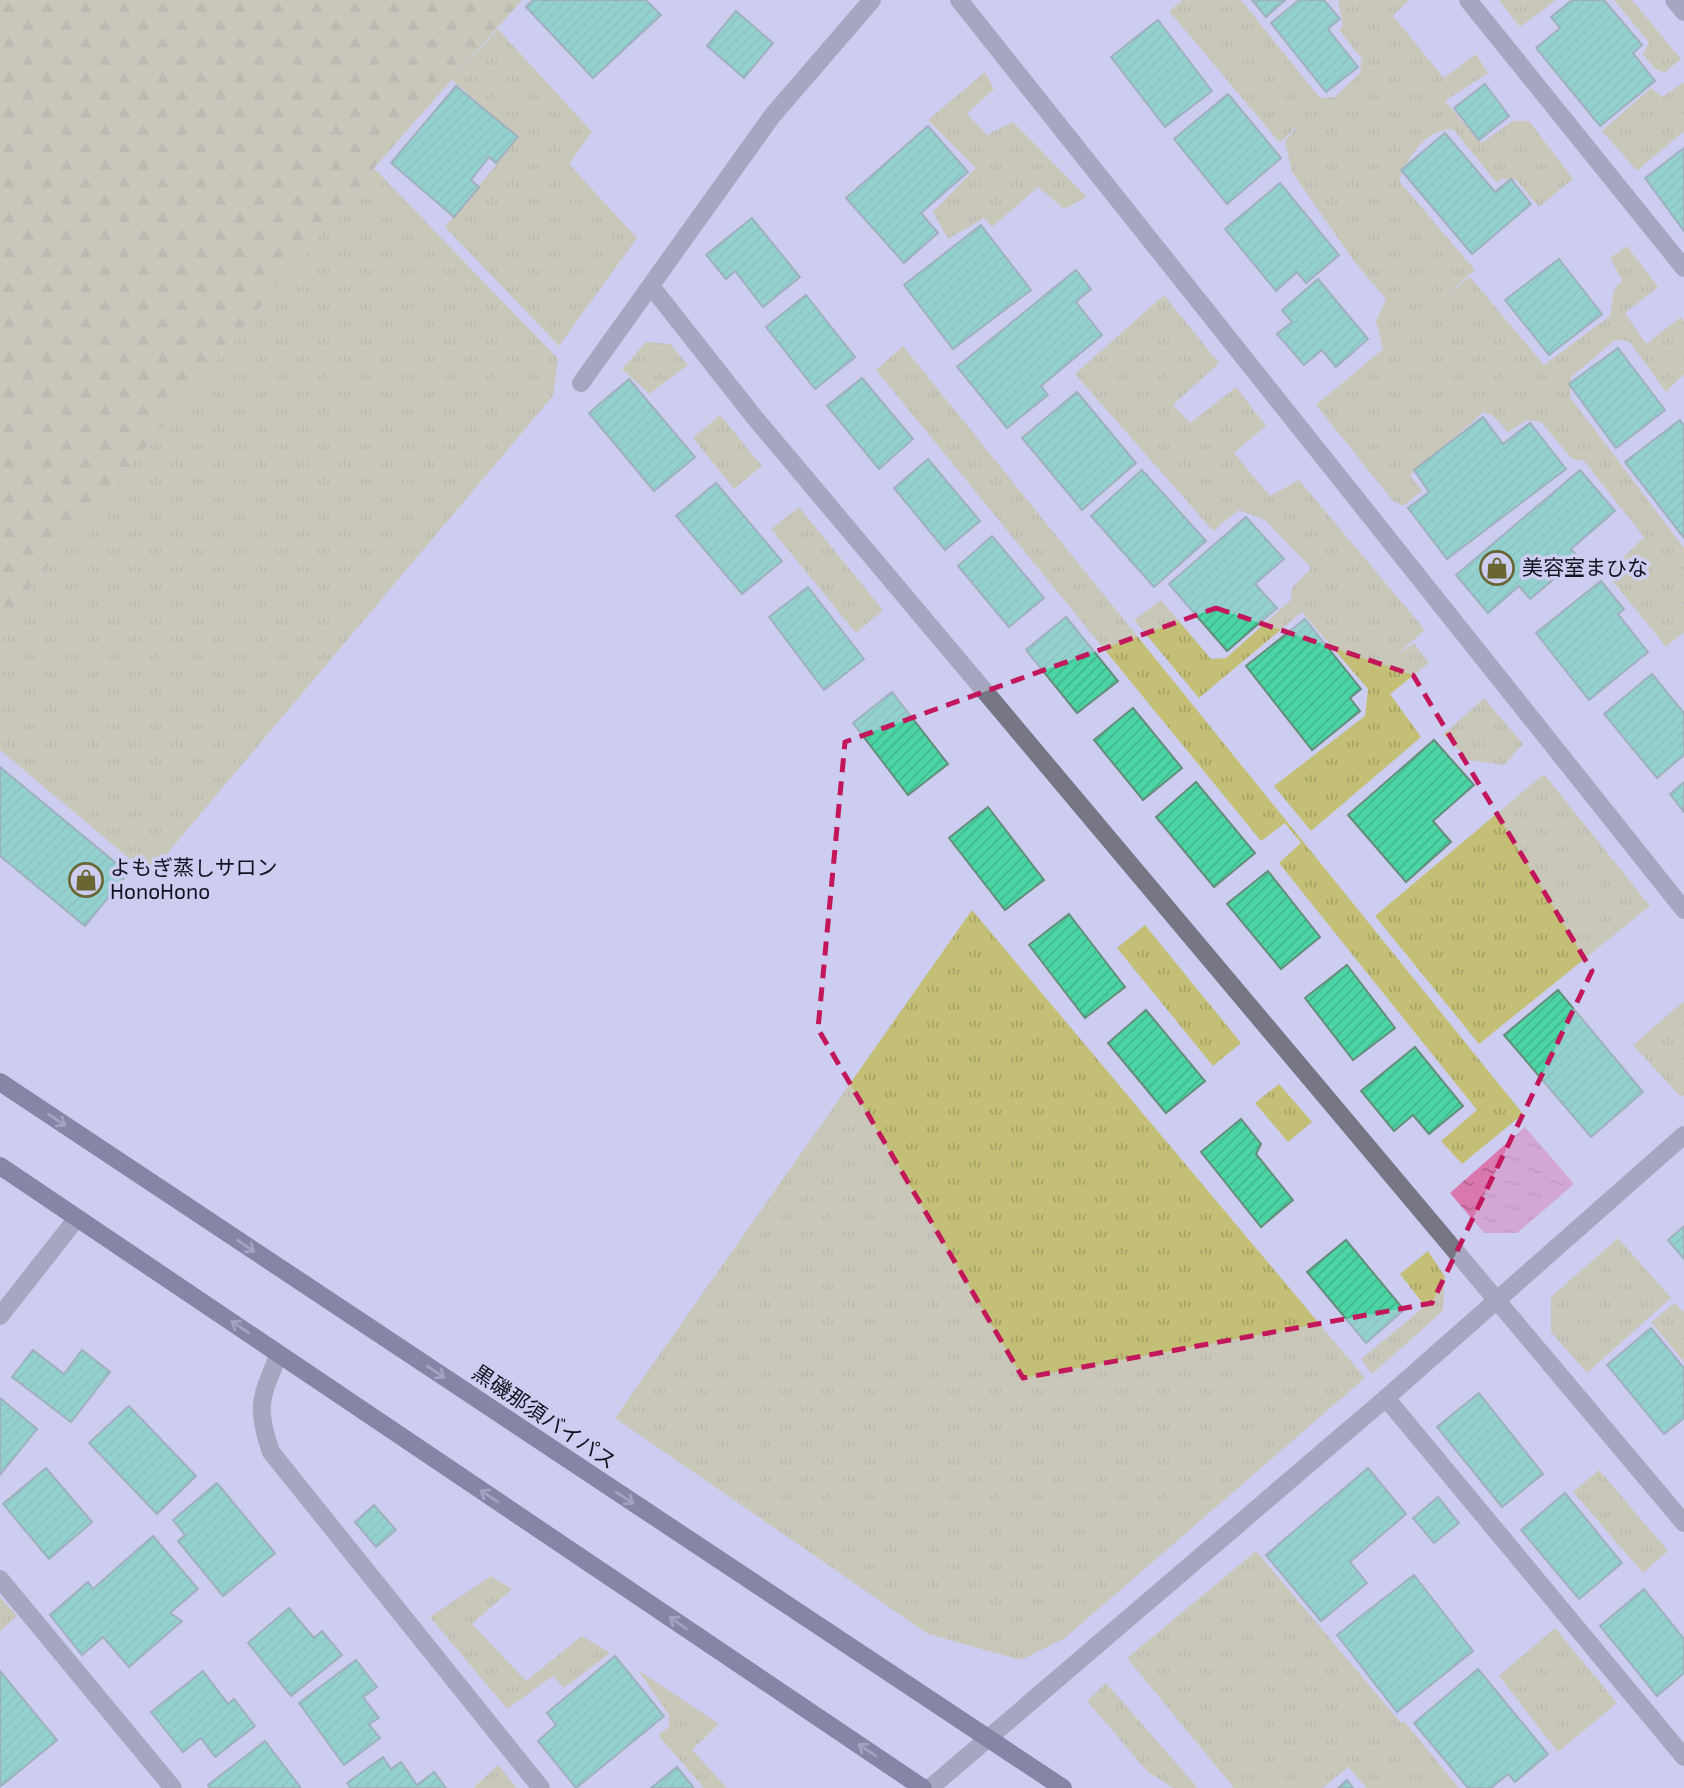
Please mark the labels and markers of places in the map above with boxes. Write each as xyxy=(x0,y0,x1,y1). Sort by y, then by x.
shop icon: 美容室まひな xyxy=(1478,549,1516,587)
place label: 美容室まひな xyxy=(1522,554,1648,579)
place label: よもぎ蒸しサロン HonoHono xyxy=(110,854,278,903)
shop icon: よもぎ蒸しサロン HonoHono xyxy=(67,861,105,899)

